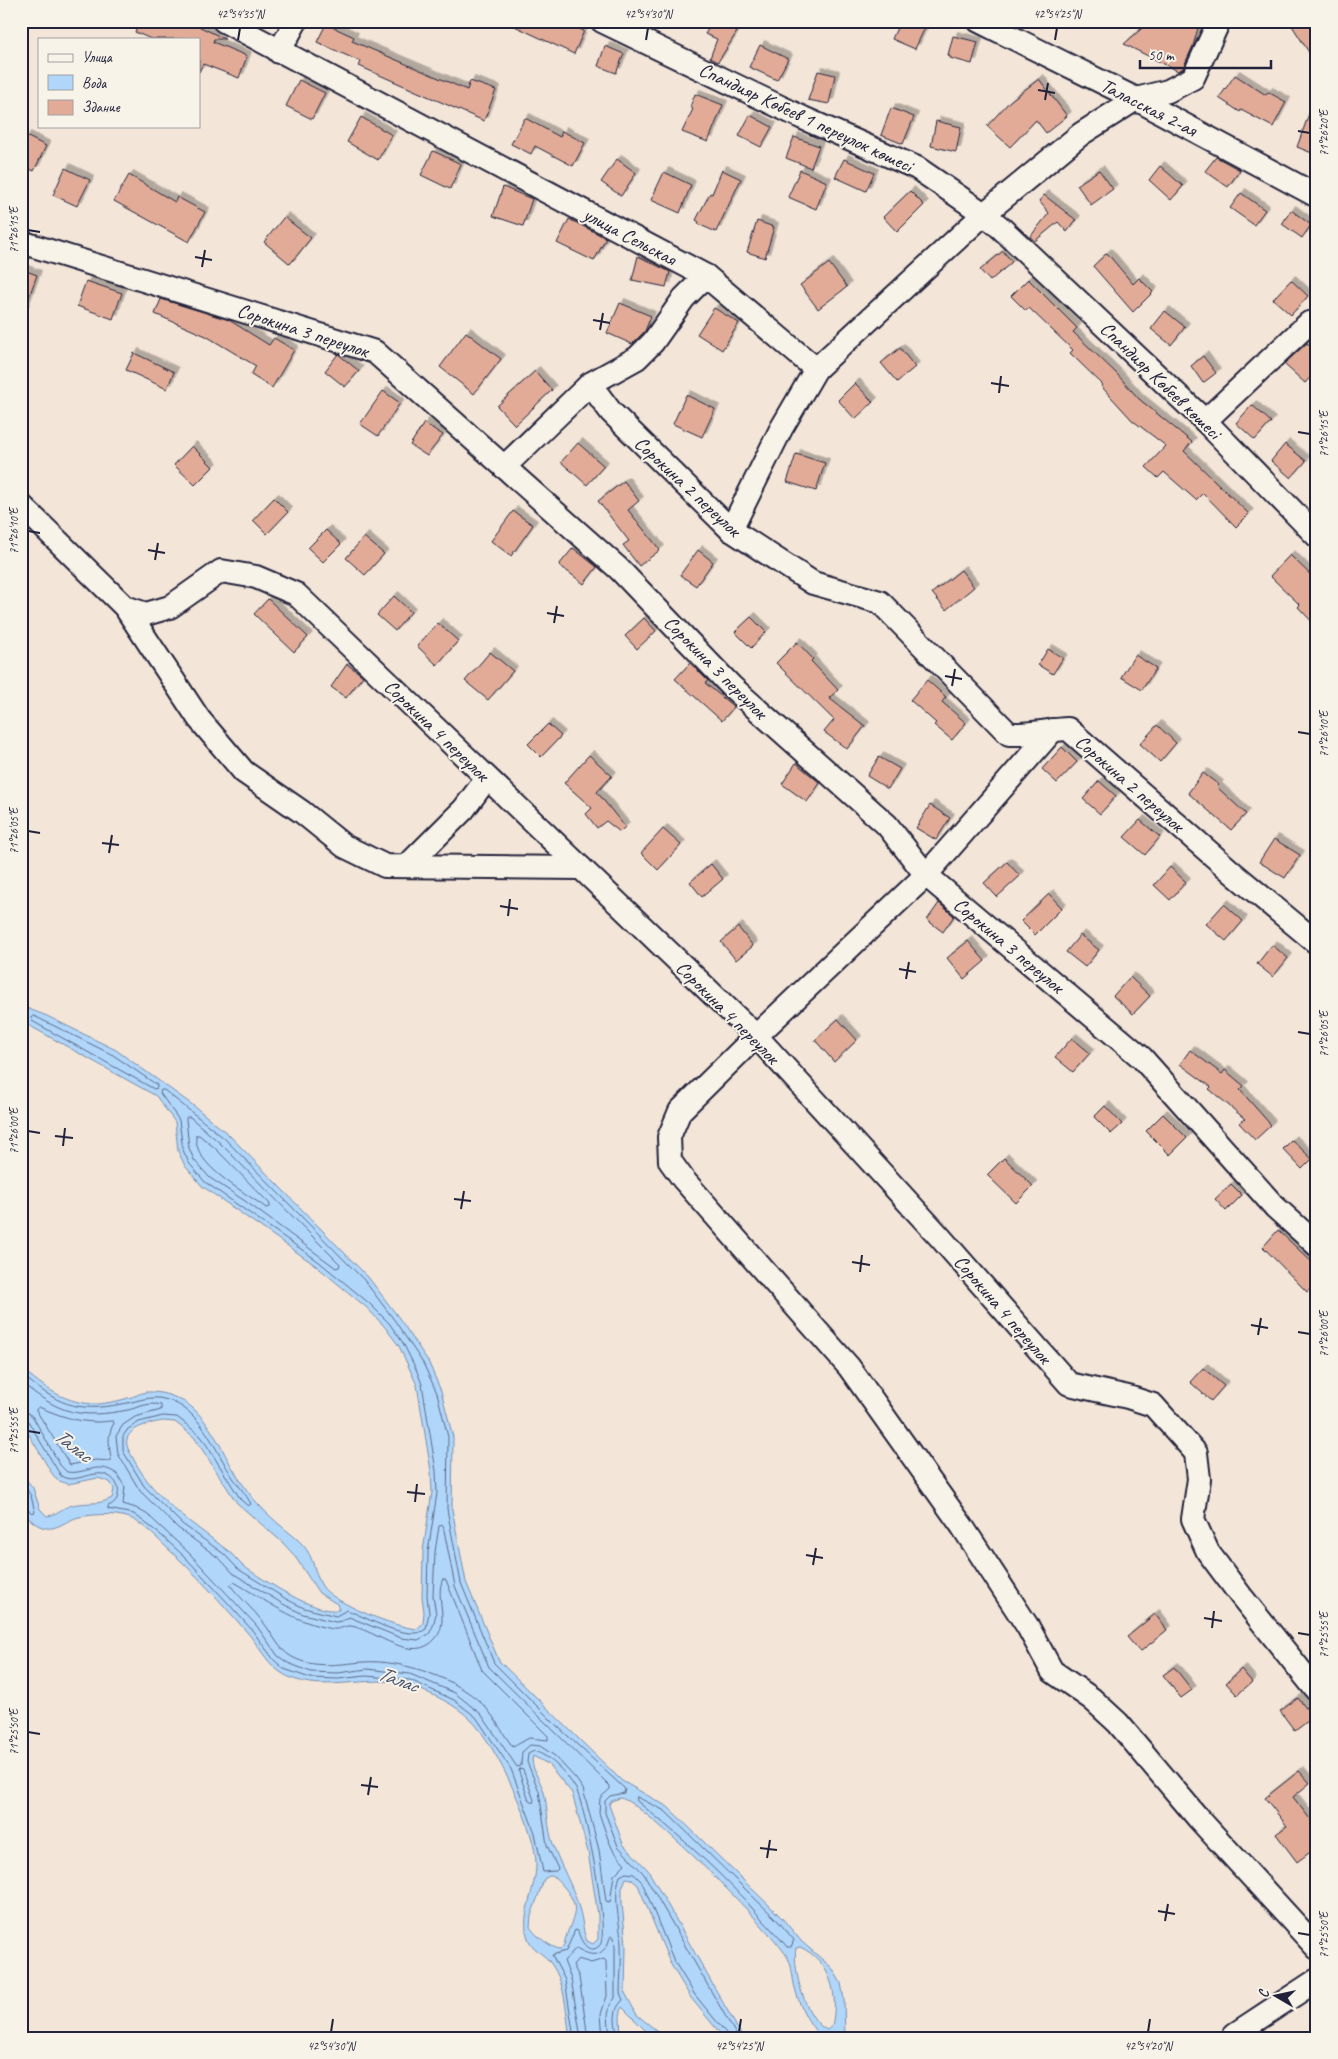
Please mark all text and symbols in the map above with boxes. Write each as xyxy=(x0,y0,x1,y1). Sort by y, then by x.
text: 42°54'35"N xyxy=(216,6,265,22)
text: 42°54'30"N xyxy=(624,6,673,22)
text: 42°54'25"N xyxy=(1033,6,1082,22)
legend xyxy=(38,38,200,128)
scale bar xyxy=(1140,38,1272,70)
text: 50 m xyxy=(1148,46,1175,65)
text: Улица xyxy=(82,48,113,67)
street label: Спандияр Көбеев 1 переулок көшесі xyxy=(695,57,919,179)
street label: Таласская 2-ая xyxy=(1097,73,1203,143)
text: Вода xyxy=(82,74,107,93)
text: Здание xyxy=(82,98,121,117)
text: 71°26'20"E xyxy=(1316,108,1332,156)
street label: улица Сельская xyxy=(578,201,682,272)
text: 71°26'15"E xyxy=(6,205,22,253)
street label: Сорокина 3 переулок xyxy=(234,297,373,364)
street label: Спандияр Көбеев көшесі xyxy=(1095,316,1228,446)
text: 71°26'15"E xyxy=(1316,409,1332,457)
street label: Сорокина 2 переулок xyxy=(629,431,747,543)
text: 71°26'10"E xyxy=(6,506,22,554)
street label: Сорокина 3 переулок xyxy=(659,610,774,726)
street label: Сорокина 4 переулок xyxy=(379,674,496,788)
text: 71°26'10"E xyxy=(1316,709,1332,757)
street label: Сорокина 2 переулок xyxy=(1070,729,1191,839)
text: 71°26'05"E xyxy=(6,806,22,854)
street label: Сорокина 3 переулок xyxy=(948,892,1070,1000)
street label: Сорокина 4 переулок xyxy=(671,955,786,1071)
text: 71°26'05"E xyxy=(1316,1009,1332,1057)
text: 71°26'00"E xyxy=(6,1106,22,1154)
street label: Сорокина 4 переулок xyxy=(948,1250,1058,1370)
text: 71°26'00"E xyxy=(1316,1309,1332,1357)
text: 71°25'55"E xyxy=(6,1406,22,1454)
water label: Талас xyxy=(49,1422,99,1469)
text: 71°25'55"E xyxy=(1316,1610,1332,1658)
water label: Талас xyxy=(374,1660,424,1699)
text: 71°25'50"E xyxy=(6,1707,22,1755)
text: 71°25'50"E xyxy=(1316,1910,1332,1958)
north arrow xyxy=(1250,1972,1300,2022)
text: С xyxy=(1255,1987,1273,1999)
text: 42°54'30"N xyxy=(307,2038,356,2054)
text: 42°54'25"N xyxy=(715,2038,764,2054)
text: 42°54'20"N xyxy=(1124,2038,1173,2054)

